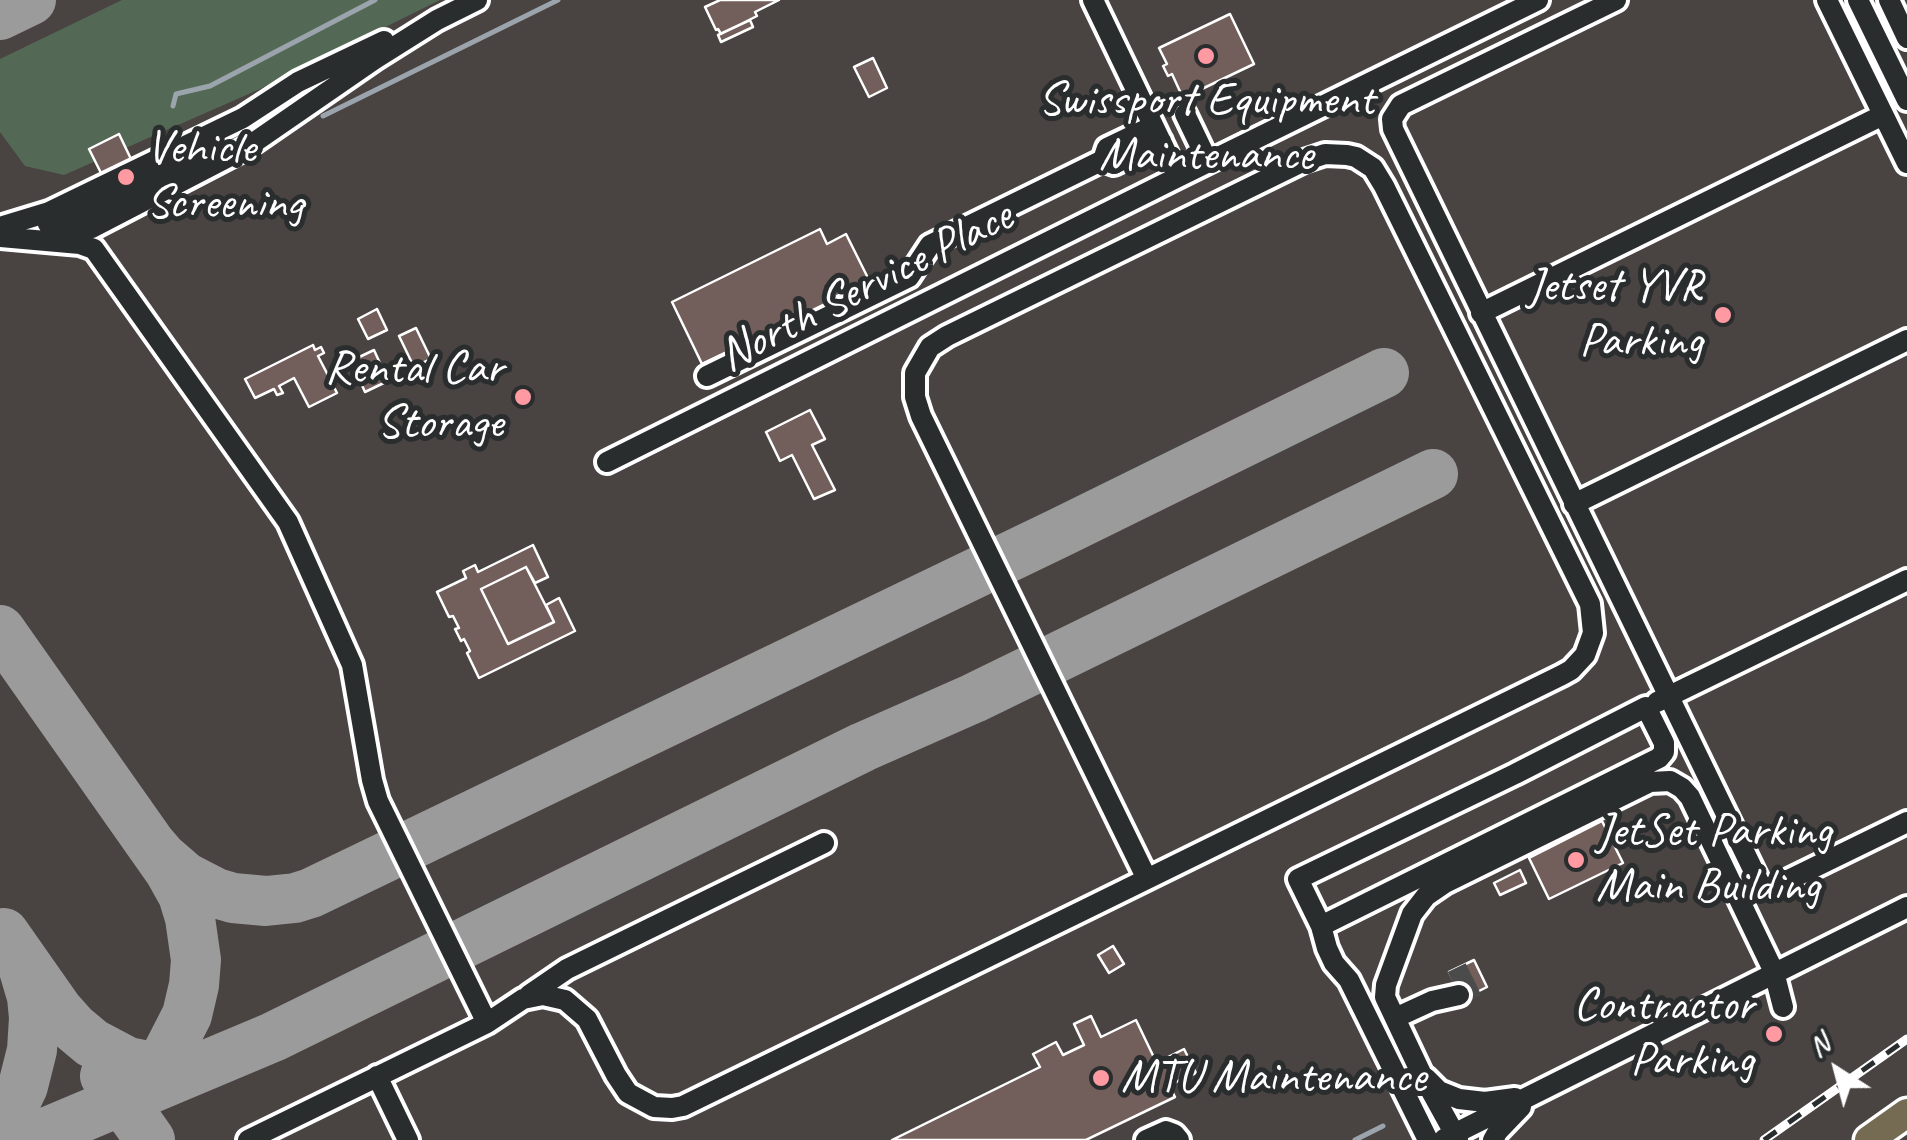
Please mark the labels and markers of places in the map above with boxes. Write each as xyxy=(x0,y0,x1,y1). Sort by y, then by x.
marker: Swissport Equipment Maintenance xyxy=(1195,45,1217,67)
place label: Swissport Equipment Maintenance xyxy=(1038,72,1374,185)
place label: Vehicle Screening xyxy=(146,120,303,233)
marker: Vehicle Screening xyxy=(115,166,137,188)
place label: Jetset YVR Parking xyxy=(1527,258,1703,371)
marker: Jetset YVR Parking xyxy=(1712,304,1734,326)
place label: Rental Car Storage xyxy=(325,340,503,453)
marker: Rental Car Storage xyxy=(512,386,534,408)
place label: JetSet Parking Main Building xyxy=(1596,803,1832,916)
marker: JetSet Parking Main Building xyxy=(1565,849,1587,871)
place label: Contractor Parking xyxy=(1573,977,1754,1090)
marker: Contractor Parking xyxy=(1763,1023,1785,1045)
place label: MTU Maintenance xyxy=(1121,1049,1426,1107)
marker: MTU Maintenance xyxy=(1090,1067,1112,1089)

